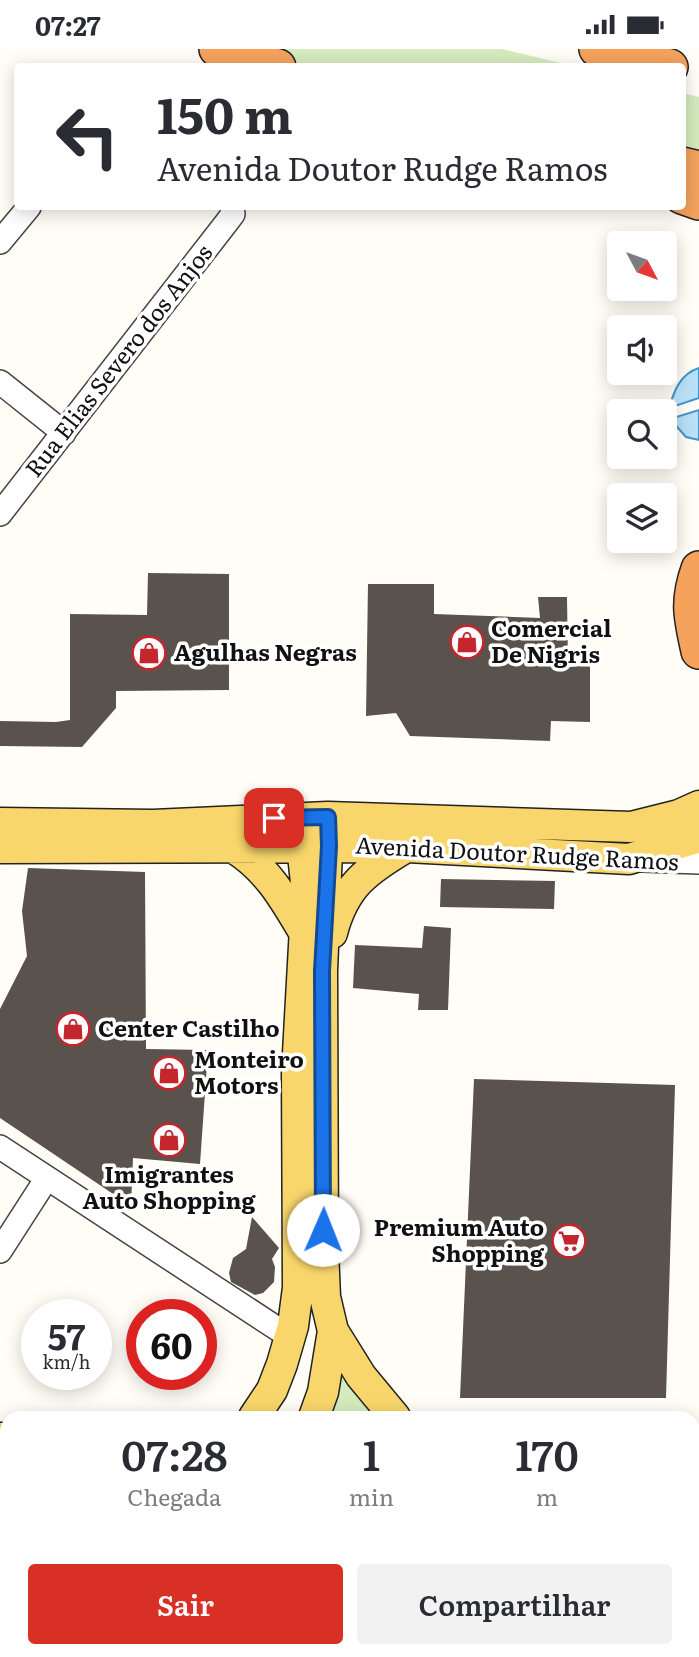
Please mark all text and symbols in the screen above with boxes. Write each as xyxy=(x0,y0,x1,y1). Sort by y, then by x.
text: 07:27 xyxy=(35,5,101,44)
text: 150 m xyxy=(157,76,293,149)
icon: left xyxy=(42,91,133,182)
text: Avenida Doutor Rudge Ramos xyxy=(157,143,607,191)
north arrow xyxy=(607,231,677,301)
map controls xyxy=(607,231,677,553)
street label: Rua Elias Severo dos Anjos xyxy=(16,236,219,483)
button: sound xyxy=(607,315,677,385)
button: search xyxy=(607,399,677,469)
button: layers xyxy=(607,483,677,553)
place label: Comercial De Nigris xyxy=(491,610,612,670)
shop icon: Comercial De Nigris xyxy=(448,623,486,661)
shop icon: Agulhas Negras xyxy=(130,634,168,672)
place label: Agulhas Negras xyxy=(174,634,357,668)
pin xyxy=(244,788,304,848)
icon: arrive xyxy=(255,799,293,837)
street label: Avenida Doutor Rudge Ramos xyxy=(355,827,680,877)
shop icon: Center Castilho xyxy=(54,1010,92,1048)
place label: Center Castilho xyxy=(98,1010,280,1044)
place label: Monteiro Motors xyxy=(194,1041,304,1101)
shop icon: Monteiro Motors xyxy=(150,1054,188,1092)
shop icon: Imigrantes Auto Shopping xyxy=(150,1121,188,1159)
place label: Imigrantes Auto Shopping xyxy=(83,1156,257,1216)
position arrow xyxy=(286,1193,360,1267)
place label: Premium Auto Shopping xyxy=(374,1209,545,1269)
supermarket icon: Premium Auto Shopping xyxy=(550,1222,588,1260)
speed limit sign: 60 xyxy=(126,1299,217,1390)
text: 57 xyxy=(48,1309,85,1361)
text: km/h xyxy=(43,1348,90,1375)
text: 07:28 xyxy=(121,1422,228,1484)
text: 1 xyxy=(363,1422,380,1484)
text: 170 xyxy=(515,1422,579,1484)
text: Chegada xyxy=(127,1479,222,1513)
text: min xyxy=(349,1479,394,1513)
text: m xyxy=(536,1479,558,1513)
button: Sair xyxy=(28,1564,343,1644)
button: Compartilhar xyxy=(357,1564,672,1644)

